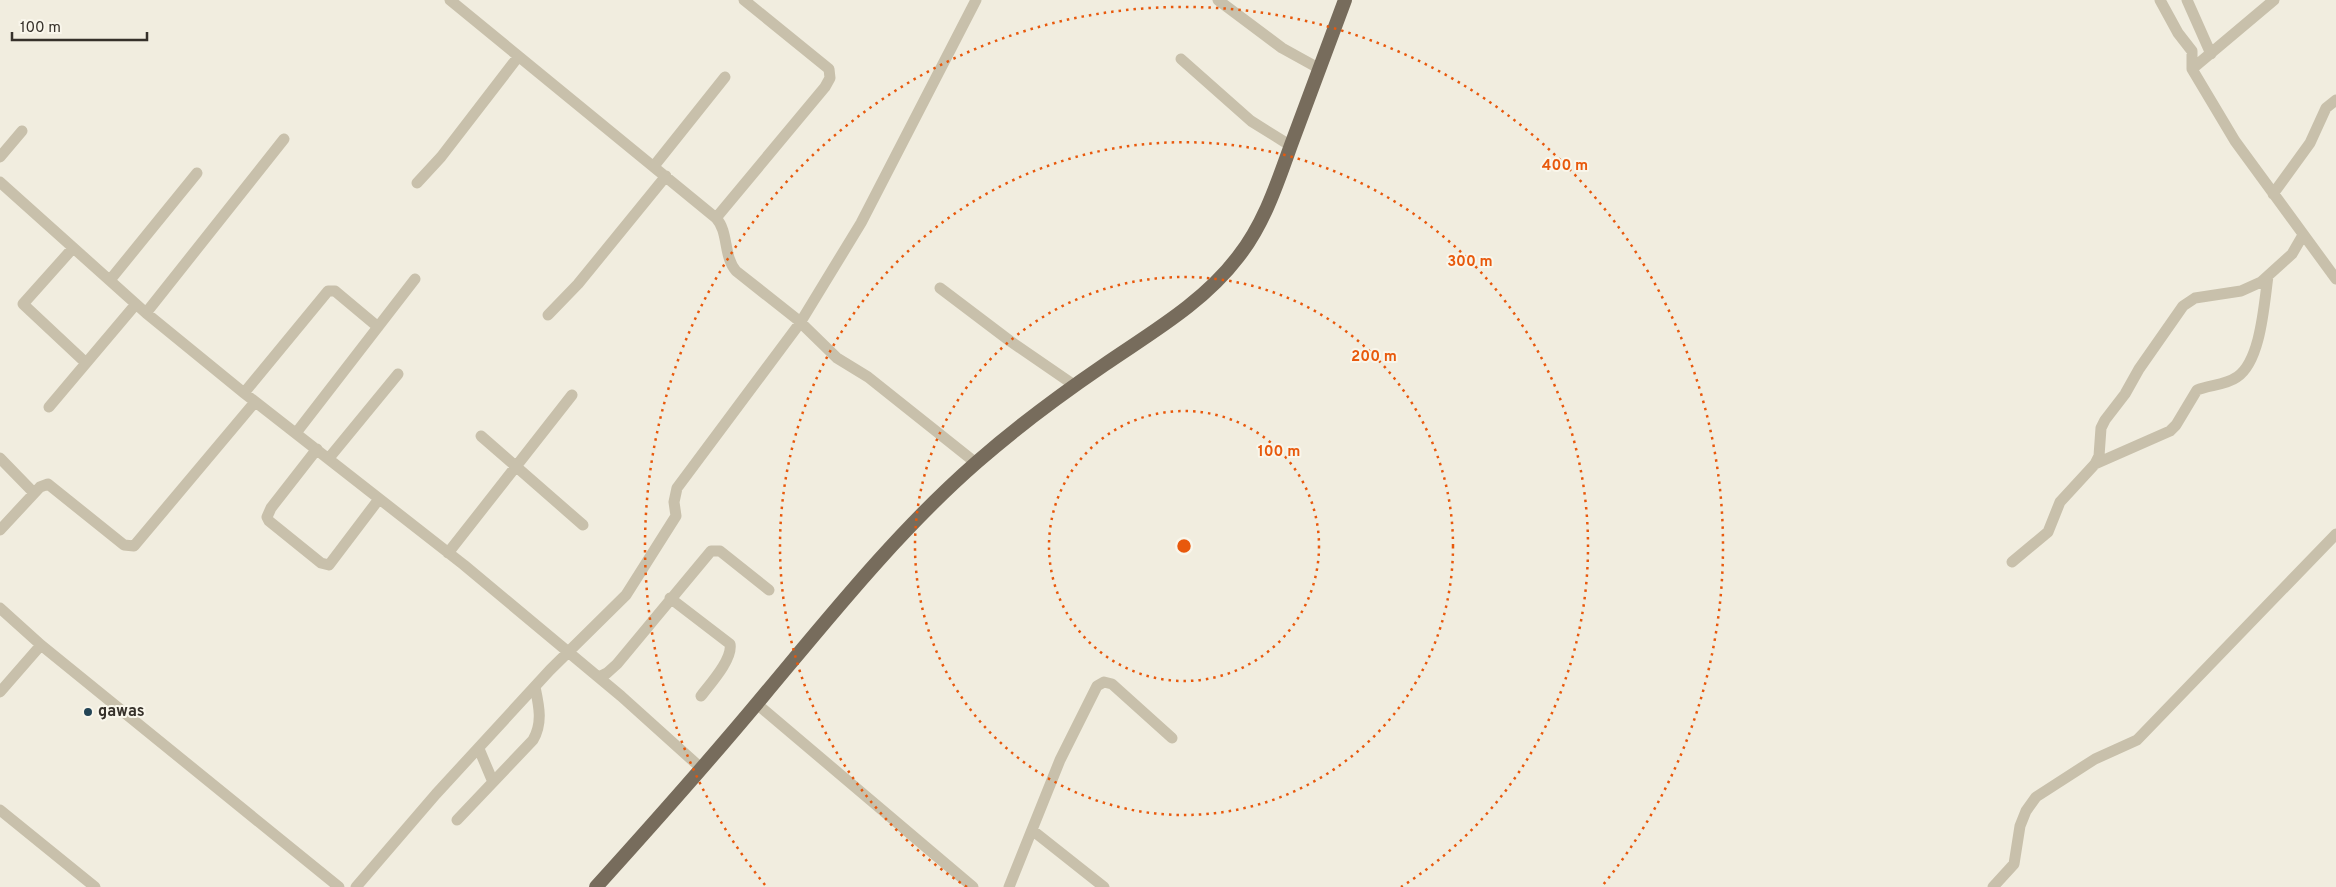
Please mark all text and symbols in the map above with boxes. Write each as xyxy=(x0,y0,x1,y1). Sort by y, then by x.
scale bar xyxy=(12,10,148,42)
text: 100 m xyxy=(20,19,61,38)
text: 400 m xyxy=(1542,157,1588,176)
text: 300 m xyxy=(1447,253,1493,272)
text: 200 m xyxy=(1351,348,1397,367)
text: 100 m xyxy=(1258,443,1300,462)
centre of rings xyxy=(1175,537,1193,555)
place label: gawas xyxy=(98,702,145,722)
marker: gawas xyxy=(82,706,94,718)

